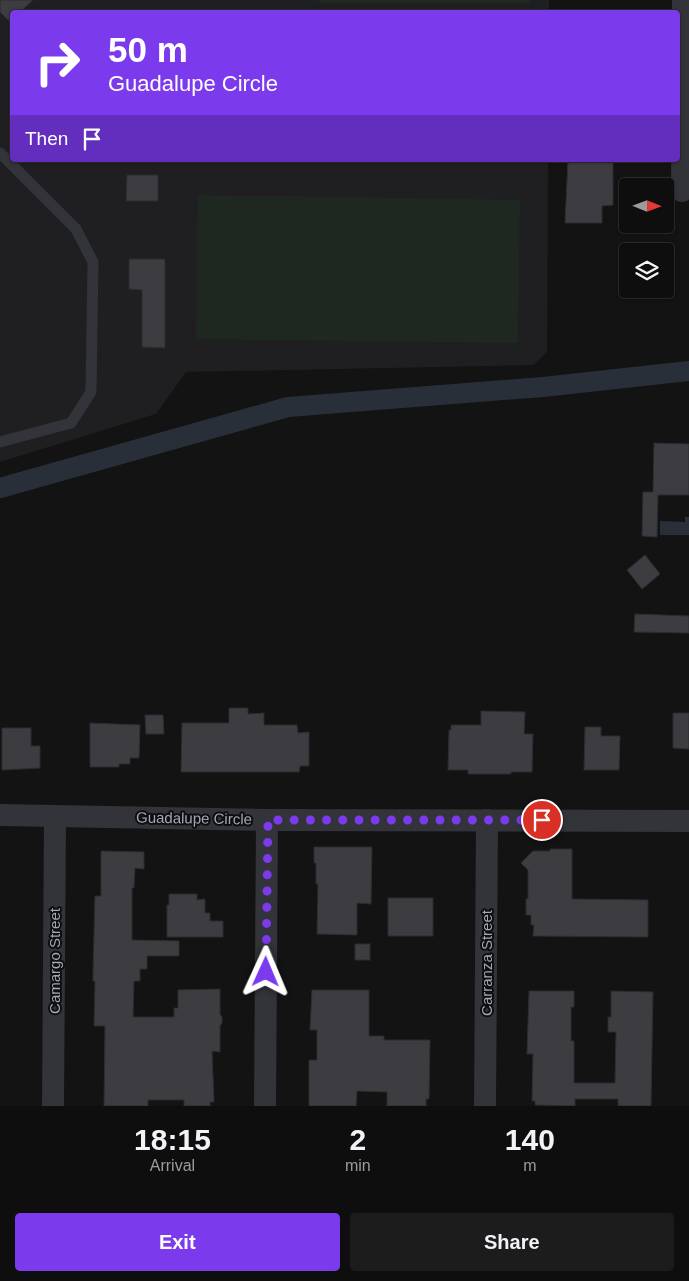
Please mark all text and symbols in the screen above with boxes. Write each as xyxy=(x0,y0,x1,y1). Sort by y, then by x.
icon: right xyxy=(25,30,90,95)
text: 50 m xyxy=(108,30,188,69)
text: Guadalupe Circle xyxy=(108,71,278,96)
icon: arrive xyxy=(78,125,106,153)
text: Then xyxy=(25,128,68,149)
north arrow xyxy=(619,178,674,232)
map controls xyxy=(619,178,674,298)
button: layers xyxy=(619,243,674,298)
pin xyxy=(521,799,563,841)
icon: arrive xyxy=(528,806,556,834)
street label: Guadalupe Circle xyxy=(136,808,252,828)
street label: Camargo Street xyxy=(46,907,63,1014)
street label: Carranza Street xyxy=(478,909,495,1016)
position arrow xyxy=(239,945,291,997)
text: 18:15 xyxy=(134,1123,211,1156)
text: 2 xyxy=(349,1123,366,1156)
text: 140 xyxy=(505,1123,555,1156)
text: Arrival xyxy=(150,1157,195,1174)
text: min xyxy=(345,1157,371,1174)
text: m xyxy=(523,1157,536,1174)
button: Exit xyxy=(15,1213,340,1271)
button: Share xyxy=(350,1213,674,1271)

